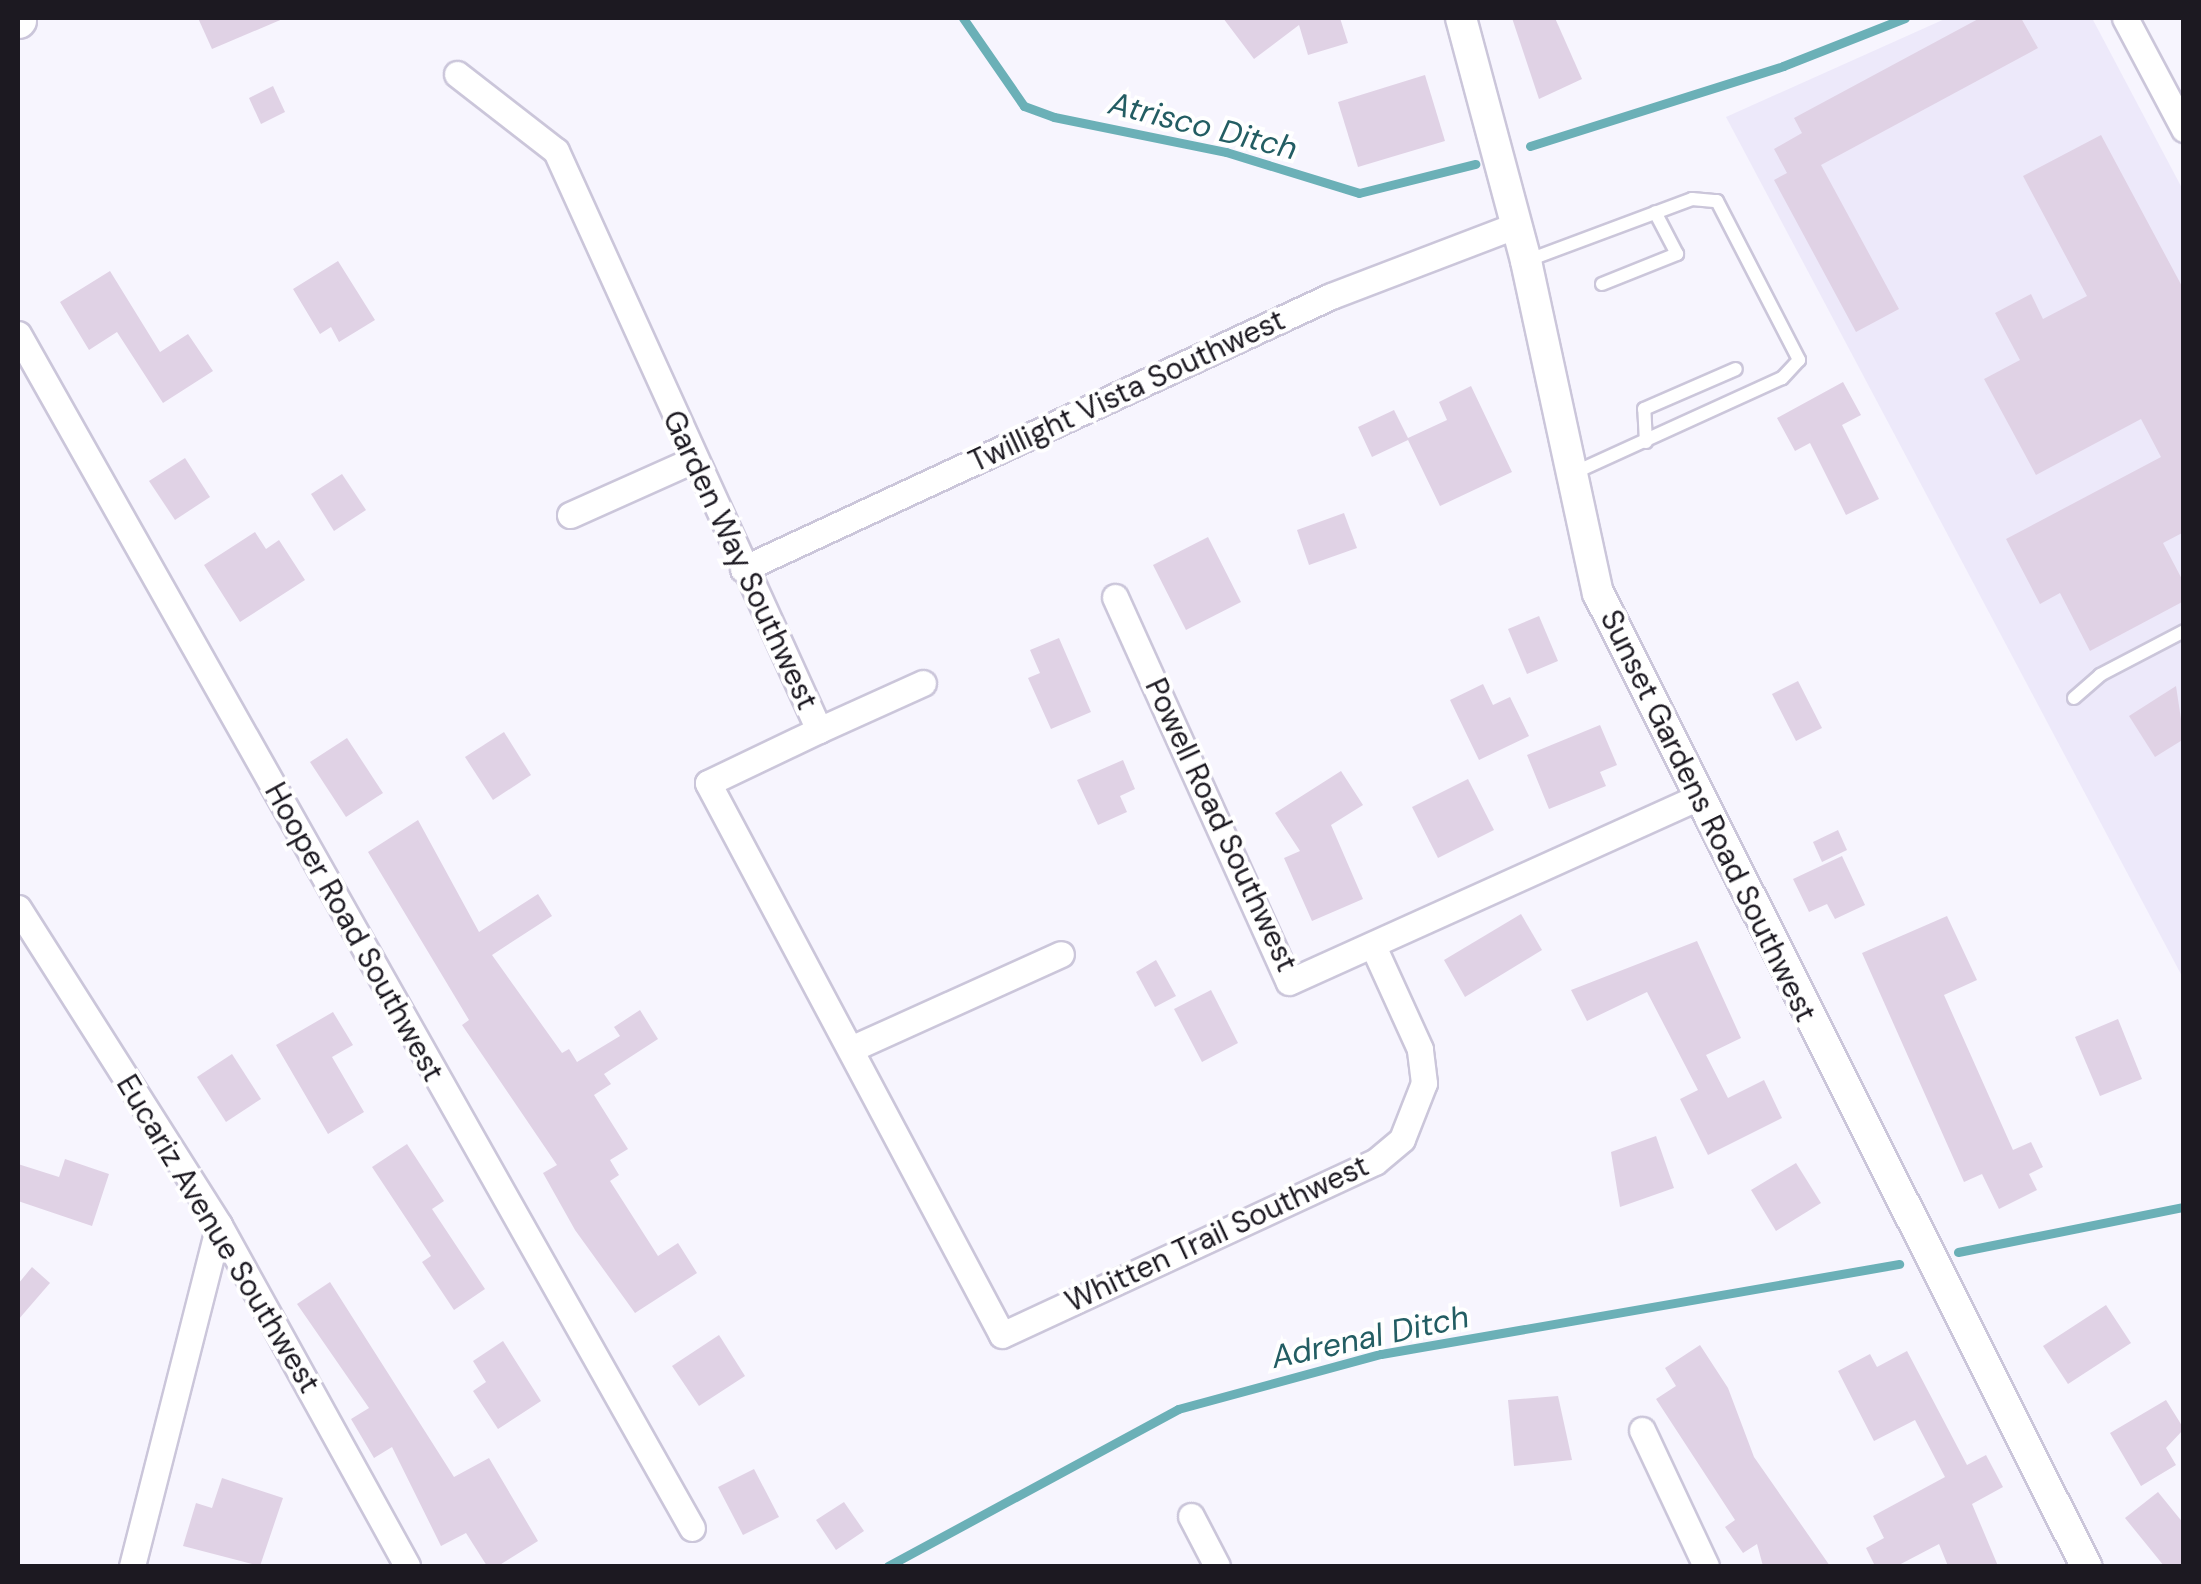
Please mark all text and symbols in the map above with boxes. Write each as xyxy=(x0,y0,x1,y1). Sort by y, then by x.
water label: Atrisco Ditch xyxy=(1105,84,1301,168)
street label: Twillight Vista Southwest xyxy=(963,302,1291,480)
street label: Garden Way Southwest xyxy=(655,405,825,715)
street label: Sunset Gardens Road Southwest xyxy=(1592,604,1824,1028)
street label: Powell Road Southwest xyxy=(1137,673,1305,977)
street label: Hooper Road Southwest xyxy=(257,776,451,1088)
street label: Eucariz Avenue Southwest xyxy=(109,1069,327,1399)
street label: Whitten Trail Southwest xyxy=(1060,1148,1374,1320)
water label: Adrenal Ditch xyxy=(1268,1297,1472,1377)

